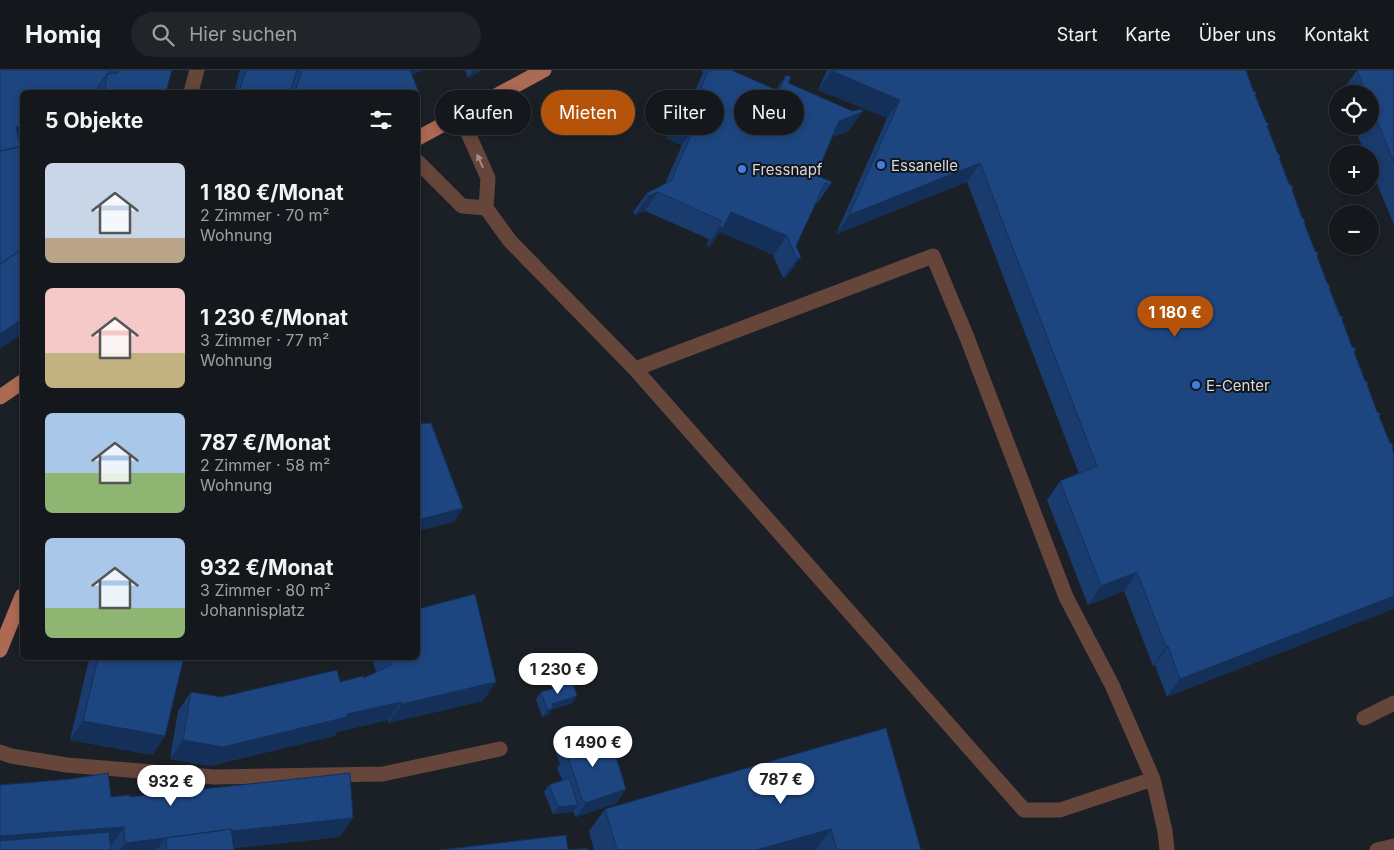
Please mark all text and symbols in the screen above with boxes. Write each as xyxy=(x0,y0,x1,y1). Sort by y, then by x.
search box xyxy=(131,12,481,57)
text: Homiq xyxy=(25,20,101,49)
icon: search xyxy=(149,21,177,49)
text: Hier suchen xyxy=(189,23,297,46)
text: Start xyxy=(1057,24,1097,45)
text: Karte xyxy=(1125,24,1171,45)
text: Über uns xyxy=(1199,24,1276,45)
text: Kontakt xyxy=(1304,24,1369,45)
map controls xyxy=(1329,85,1379,255)
button: locate xyxy=(1329,85,1379,135)
chip: Kaufen xyxy=(435,90,531,135)
chip: Mieten xyxy=(541,90,635,135)
chip: Filter xyxy=(645,90,724,135)
chip: Neu xyxy=(734,90,804,135)
icon: filters xyxy=(367,106,395,134)
text: 5 Objekte xyxy=(45,108,143,133)
button: + xyxy=(1329,145,1379,195)
one-way arrow xyxy=(476,154,484,168)
place label: Essanelle xyxy=(891,156,958,175)
marker: Essanelle xyxy=(875,159,887,171)
place label: Fressnapf xyxy=(752,160,823,179)
marker: Fressnapf xyxy=(736,163,748,175)
text: 1 180 €/Monat xyxy=(200,180,344,205)
icon: home xyxy=(85,183,145,243)
text: 2 Zimmer · 70 m² xyxy=(200,205,330,225)
button: − xyxy=(1329,205,1379,255)
text: Wohnung xyxy=(200,225,272,245)
pin: 1 180 € xyxy=(1129,296,1221,338)
text: 1 180 € xyxy=(1148,302,1202,322)
text: 1 230 €/Monat xyxy=(200,305,348,330)
icon: home xyxy=(85,308,145,368)
text: 3 Zimmer · 77 m² xyxy=(200,330,329,350)
text: Wohnung xyxy=(200,350,272,370)
place label: E-Center xyxy=(1206,376,1270,395)
marker: E-Center xyxy=(1190,379,1202,391)
text: 787 €/Monat xyxy=(200,430,331,455)
icon: home xyxy=(85,433,145,493)
text: 2 Zimmer · 58 m² xyxy=(200,455,330,475)
text: Wohnung xyxy=(200,475,272,495)
text: 932 €/Monat xyxy=(200,555,333,580)
icon: home xyxy=(85,558,145,618)
text: 3 Zimmer · 80 m² xyxy=(200,580,331,600)
text: Johannisplatz xyxy=(200,600,305,620)
pin: 1 230 € xyxy=(512,652,604,695)
text: 1 230 € xyxy=(530,659,586,679)
pin: 1 490 € xyxy=(547,726,639,768)
text: 1 490 € xyxy=(564,732,622,752)
pin: 787 € xyxy=(746,762,816,805)
pin: 932 € xyxy=(136,764,206,807)
text: 787 € xyxy=(759,769,803,789)
text: 932 € xyxy=(148,771,194,791)

